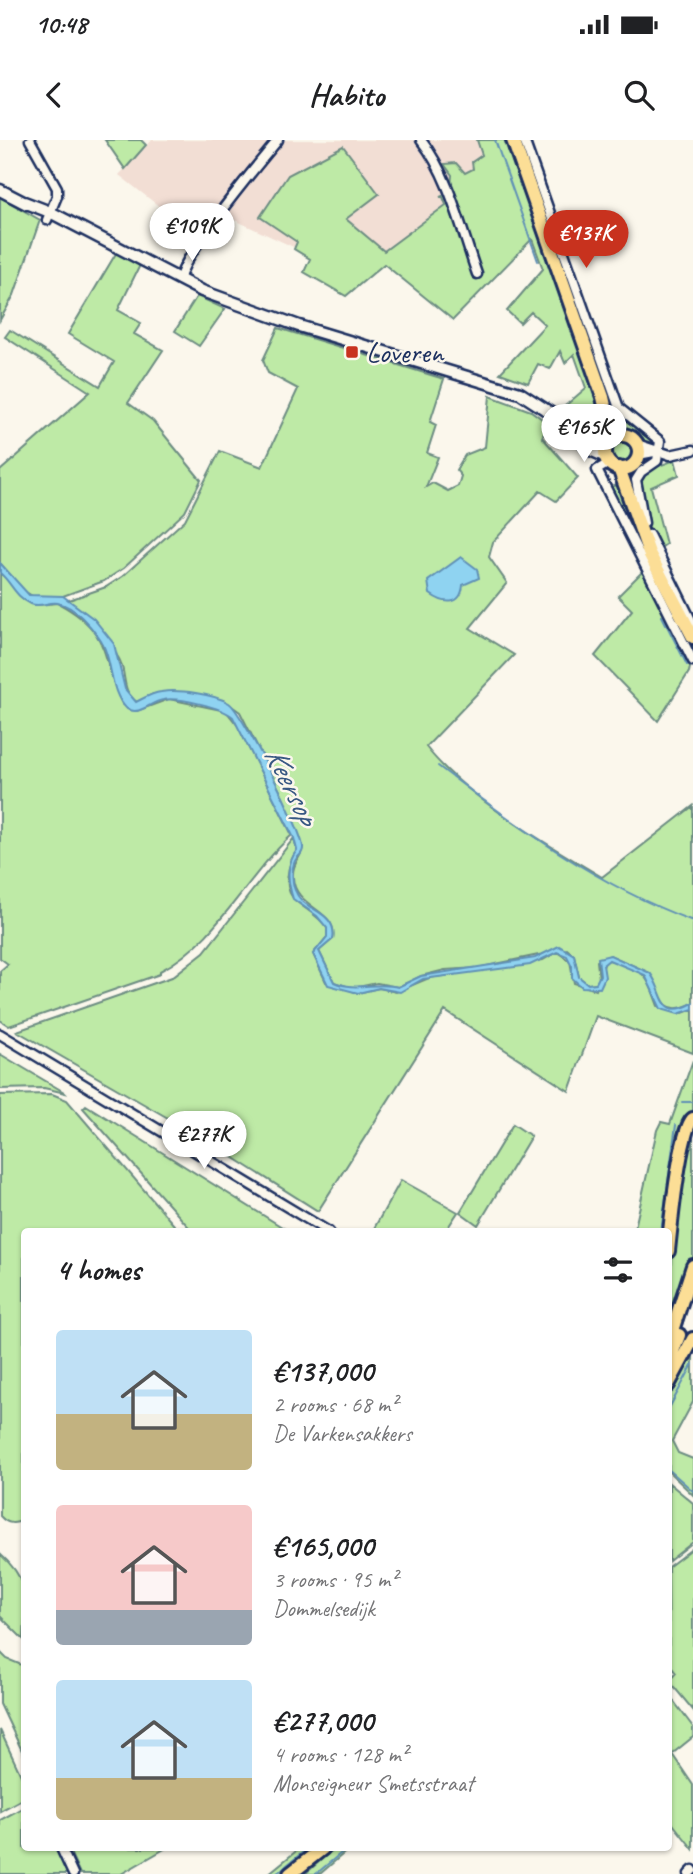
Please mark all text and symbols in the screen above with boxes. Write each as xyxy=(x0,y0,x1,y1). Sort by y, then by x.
text: 10:48 xyxy=(35,8,87,41)
text: Habito xyxy=(309,74,384,115)
icon: back xyxy=(35,76,73,114)
icon: search xyxy=(620,76,658,114)
pin: €109K xyxy=(143,204,241,263)
text: €109K xyxy=(166,211,218,240)
pin: €137K xyxy=(537,211,635,270)
text: €137K xyxy=(560,218,613,247)
place label: Loveren xyxy=(366,333,445,371)
marker: Loveren xyxy=(344,344,360,360)
pin: €165K xyxy=(535,404,633,464)
text: €165K xyxy=(557,412,611,441)
water label: Keersop xyxy=(255,740,330,834)
pin: €277K xyxy=(155,1112,253,1171)
text: €277K xyxy=(178,1119,230,1148)
text: 4 homes xyxy=(56,1251,141,1289)
icon: filters xyxy=(599,1251,637,1289)
text: €137,000 xyxy=(273,1352,373,1390)
icon: home xyxy=(112,1358,196,1442)
text: 2 rooms · 68 m² xyxy=(273,1390,397,1419)
text: De Varkensakkers xyxy=(273,1419,412,1448)
text: €165,000 xyxy=(273,1527,374,1565)
icon: home xyxy=(112,1533,196,1617)
text: 3 rooms · 95 m² xyxy=(273,1565,397,1594)
text: Dommelsedijk xyxy=(273,1594,375,1623)
text: €277,000 xyxy=(273,1702,373,1740)
icon: home xyxy=(112,1708,196,1792)
text: 4 rooms · 128 m² xyxy=(273,1740,408,1769)
text: Monseigneur Smetsstraat xyxy=(273,1769,474,1798)

